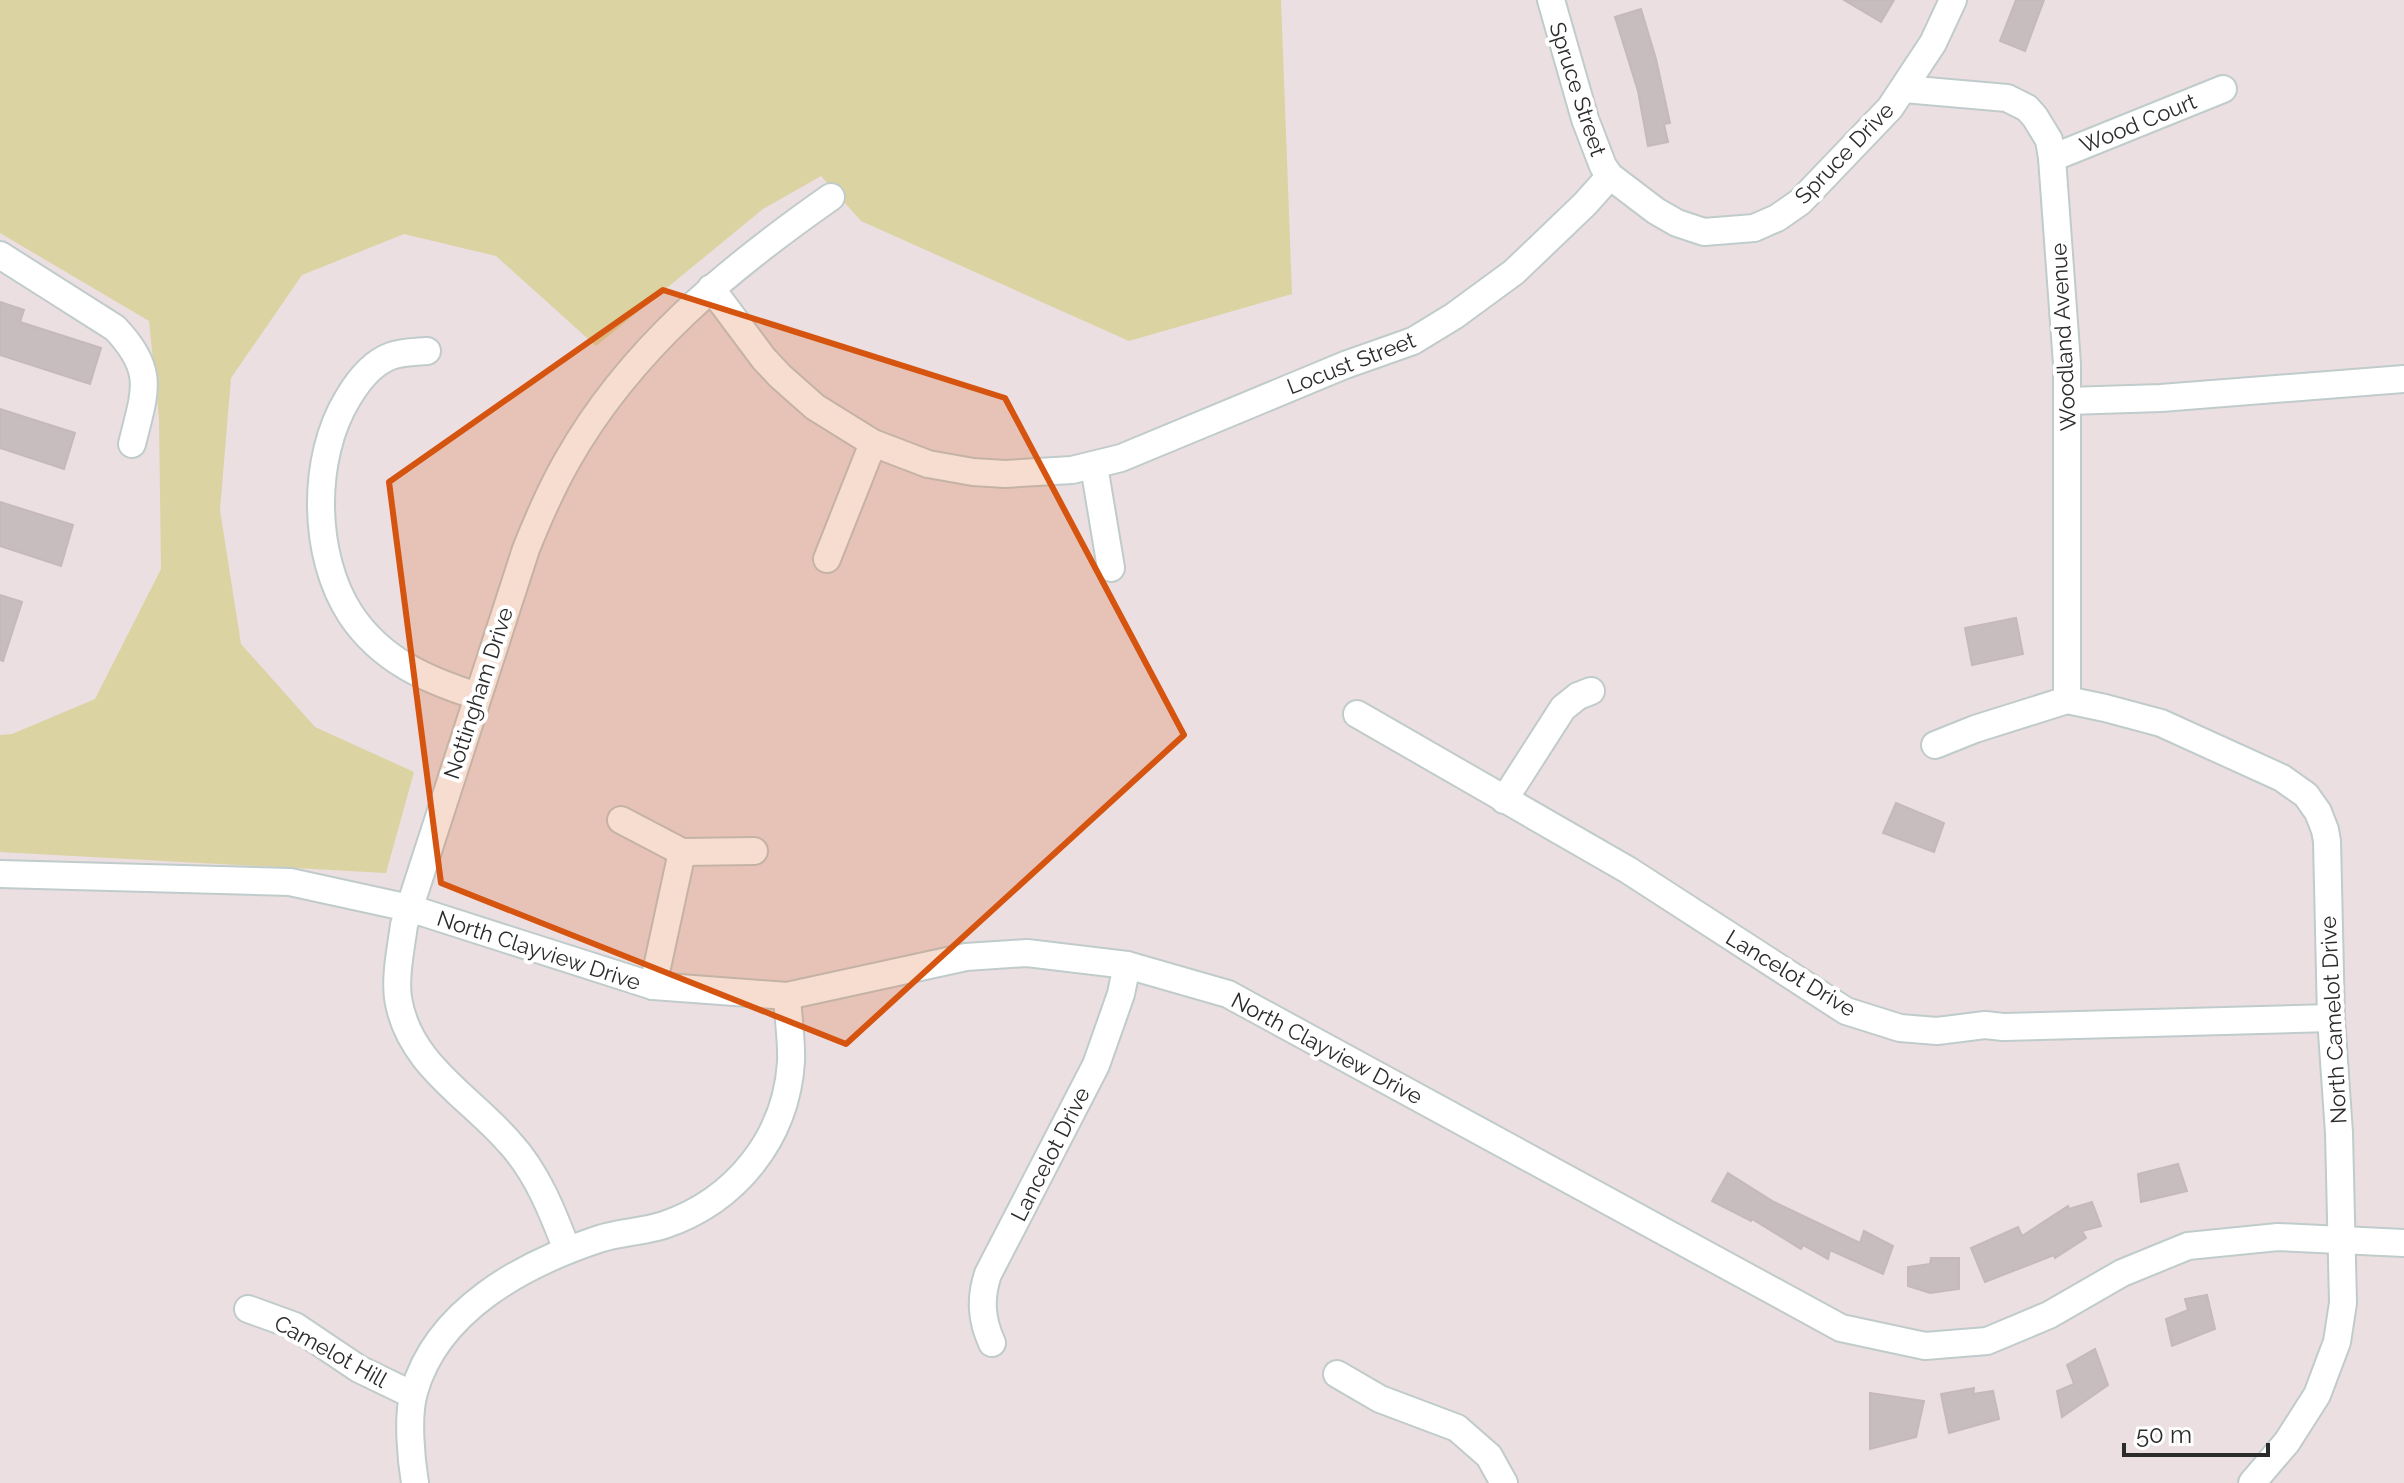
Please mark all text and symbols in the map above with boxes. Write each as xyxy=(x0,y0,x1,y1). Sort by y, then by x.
street label: Spruce Street xyxy=(1544,19,1612,160)
street label: Wood Court xyxy=(2076,88,2201,158)
street label: Spruce Drive xyxy=(1789,97,1899,209)
street label: Woodland Avenue xyxy=(2045,242,2081,432)
street label: Locust Street xyxy=(1283,326,1419,399)
street label: Nottingham Drive xyxy=(438,604,518,782)
street label: North Clayview Drive xyxy=(434,905,644,995)
street label: North Camelot Drive xyxy=(2315,915,2351,1125)
street label: Lancelot Drive xyxy=(1721,924,1861,1022)
street label: North Clayview Drive xyxy=(1227,987,1427,1109)
street label: Lancelot Drive xyxy=(1005,1083,1095,1225)
street label: Camelot Hill xyxy=(270,1309,392,1393)
scale bar xyxy=(2124,1407,2268,1457)
text: 50 m xyxy=(2136,1420,2192,1449)

